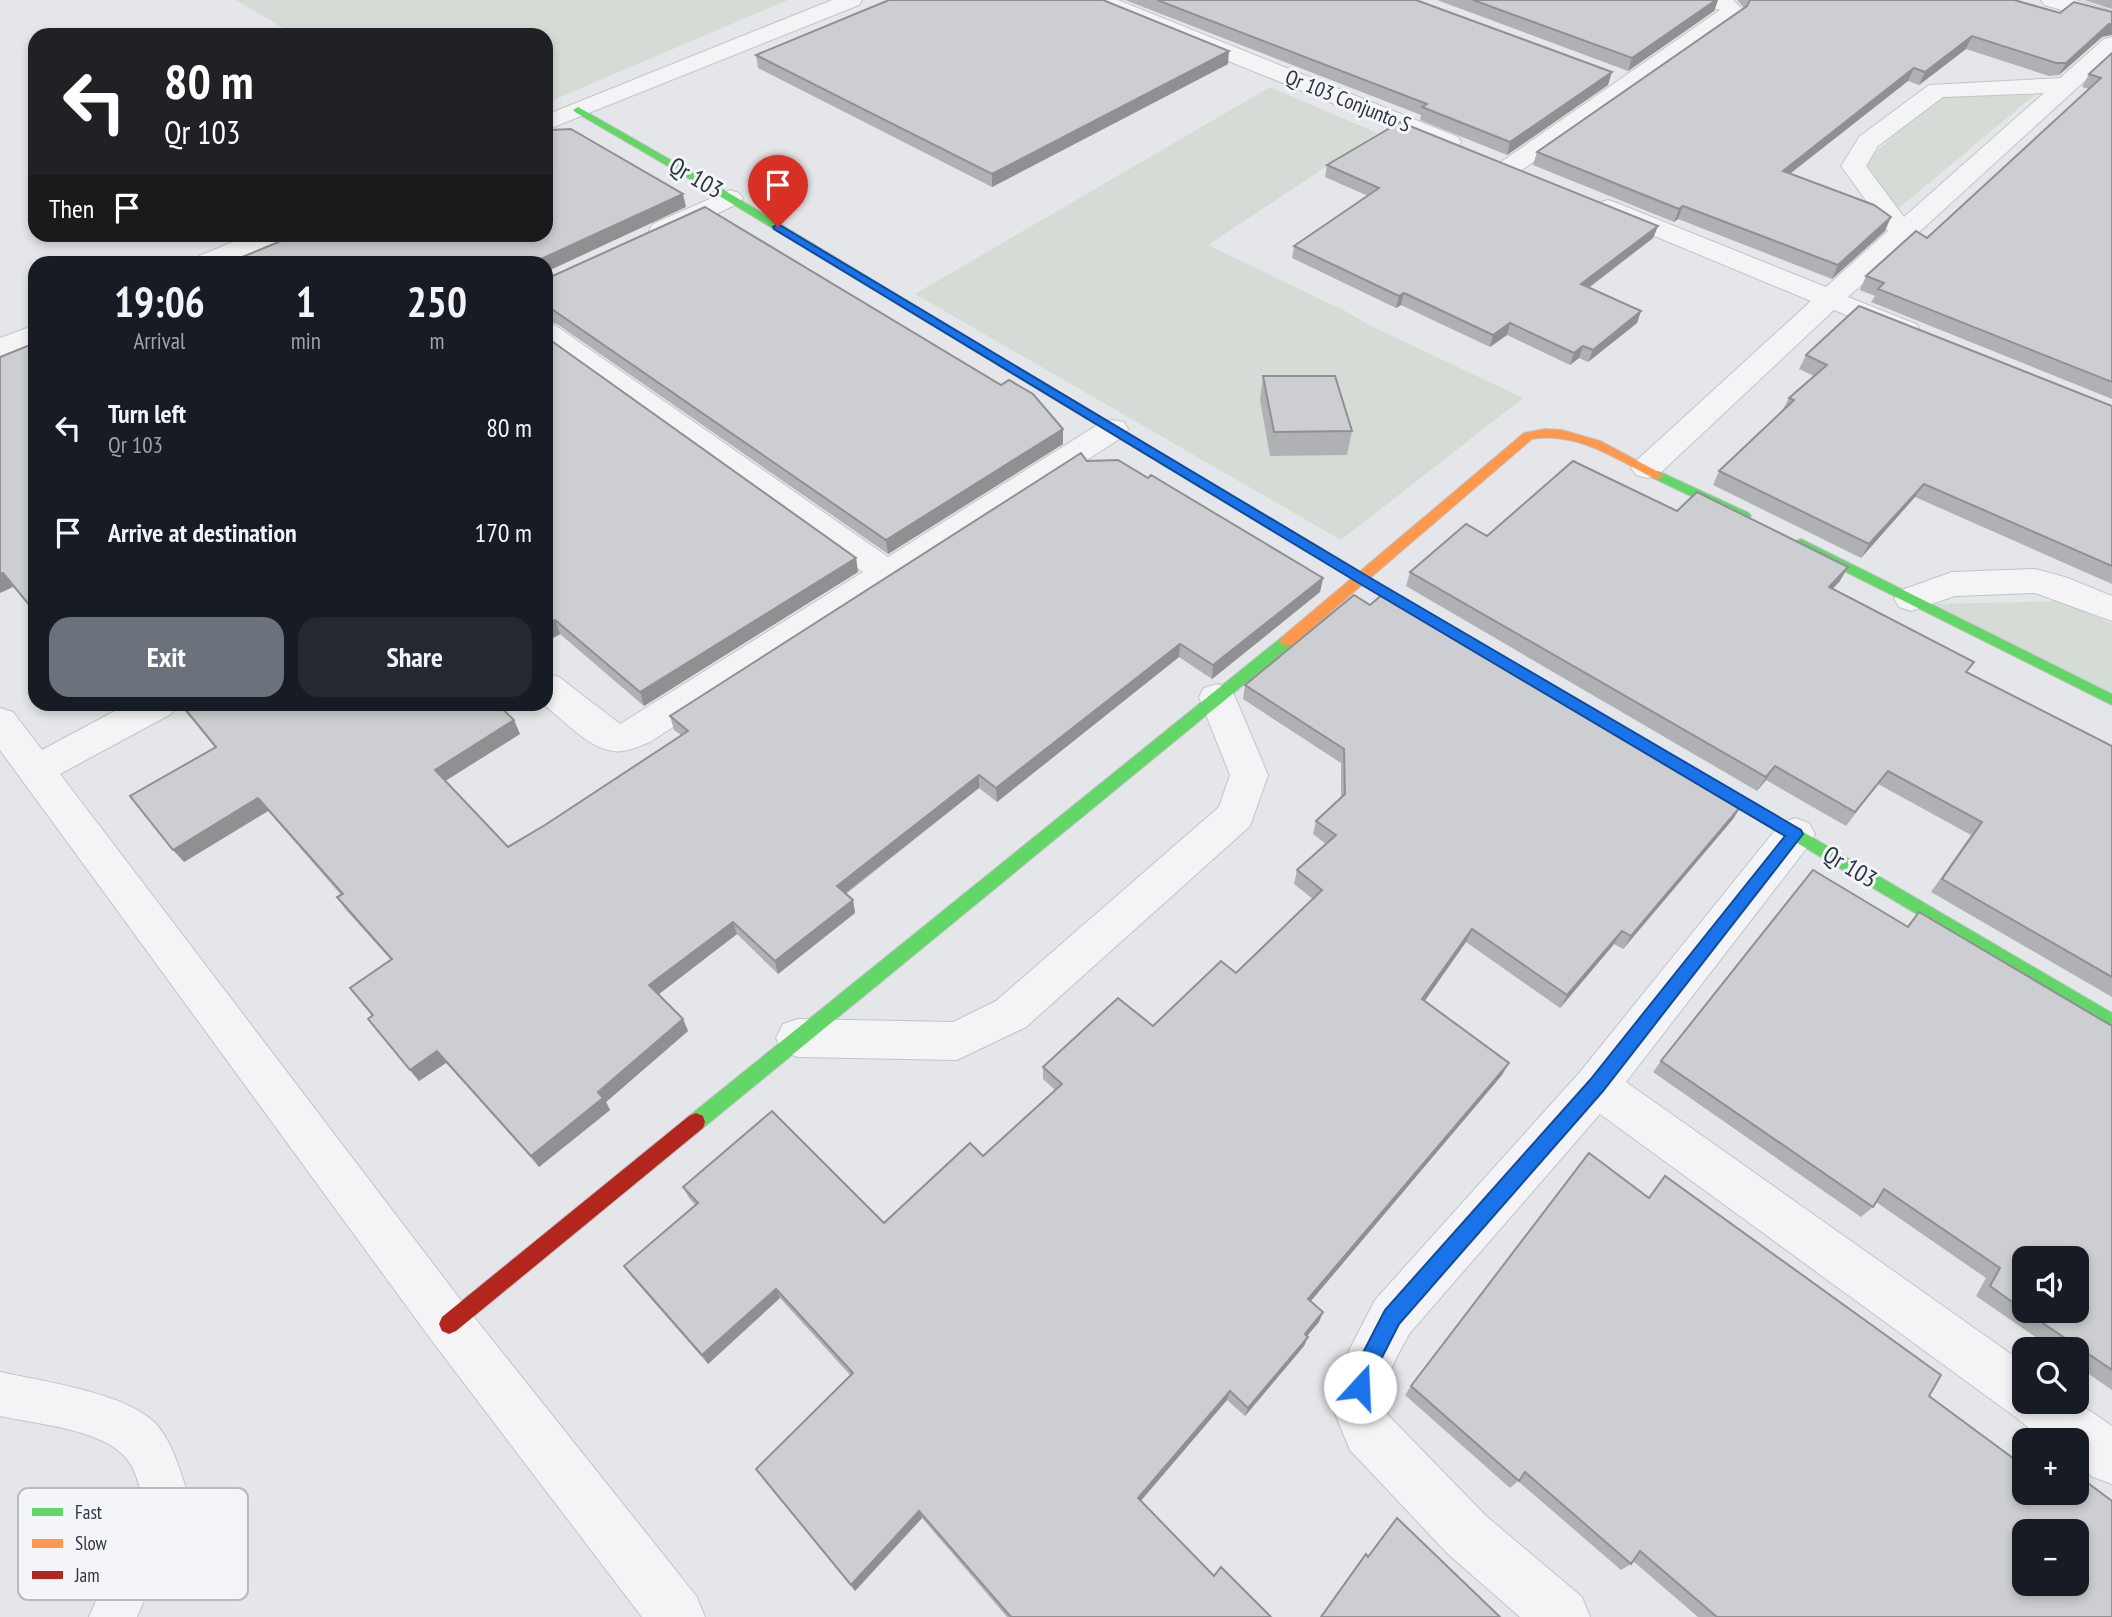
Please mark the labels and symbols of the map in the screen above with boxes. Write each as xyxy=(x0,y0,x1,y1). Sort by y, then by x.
street label: Qr 103 Conjunto S xyxy=(1282,63,1415,138)
street label: Qr 103 xyxy=(664,150,729,205)
pin xyxy=(748,155,808,227)
street label: Qr 103 xyxy=(1818,839,1883,895)
position arrow xyxy=(1323,1350,1397,1424)
legend xyxy=(18,1488,248,1600)
text: Fast xyxy=(75,1500,103,1524)
text: Slow xyxy=(75,1531,108,1555)
text: Jam xyxy=(74,1563,100,1587)

